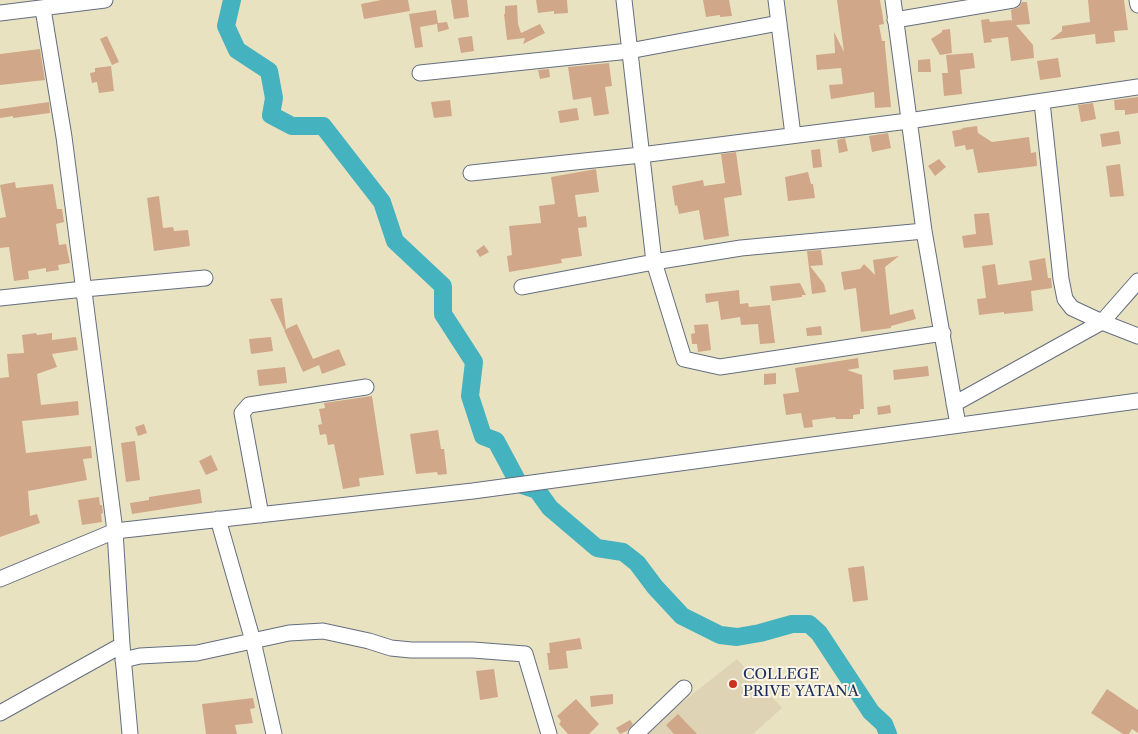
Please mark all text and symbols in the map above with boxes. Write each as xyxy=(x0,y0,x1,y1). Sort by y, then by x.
place label: COLLEGE PRIVE YATANA xyxy=(743,666,859,701)
marker: COLLEGE PRIVE YATANA xyxy=(727,678,739,690)

